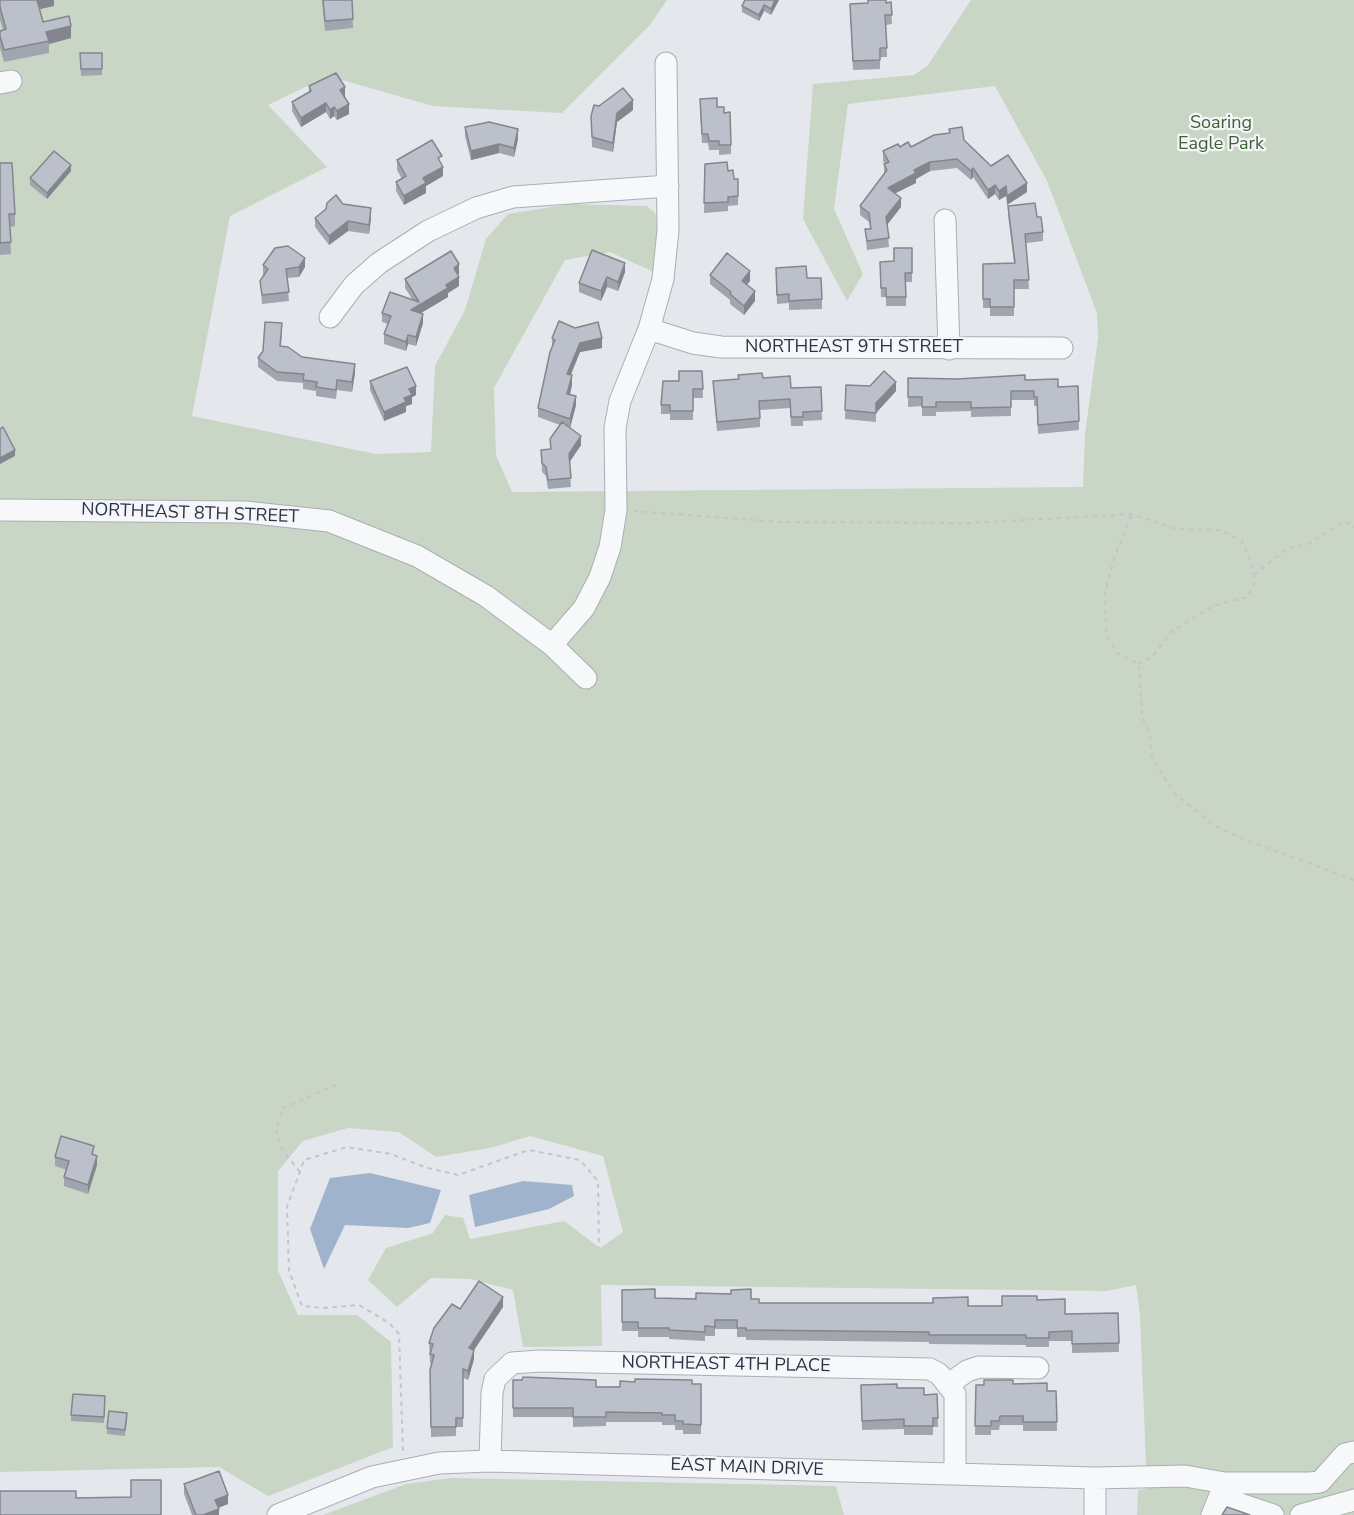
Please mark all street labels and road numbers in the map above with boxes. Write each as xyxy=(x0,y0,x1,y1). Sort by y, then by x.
street label: NORTHEAST 9TH STREET xyxy=(745,337,963,359)
street label: NORTHEAST 8TH STREET xyxy=(81,499,299,529)
street label: NORTHEAST 4TH PLACE xyxy=(621,1352,831,1378)
street label: EAST MAIN DRIVE xyxy=(670,1455,824,1481)

